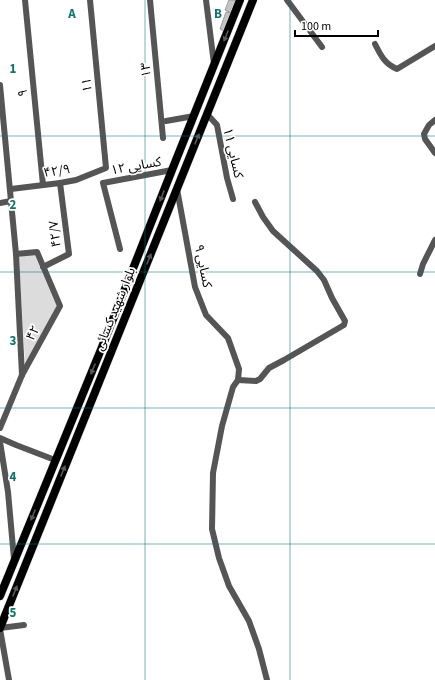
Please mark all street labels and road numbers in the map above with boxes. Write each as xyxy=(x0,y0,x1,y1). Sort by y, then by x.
street label: ۱۳ xyxy=(136,62,156,78)
street label: ۱۱ xyxy=(77,77,97,93)
street label: ۹ xyxy=(14,88,32,98)
street label: ۱۱ کسایی xyxy=(218,126,248,181)
street label: ۱۲ کسایی xyxy=(109,153,163,179)
street label: ۴۲/۹ xyxy=(42,160,72,182)
street label: ۴۲/۷ xyxy=(44,219,66,248)
street label: ۹ کسایی xyxy=(190,243,216,290)
street label: بلوار شهید کسائی xyxy=(90,265,140,353)
street label: ۴۲ xyxy=(22,322,44,344)

